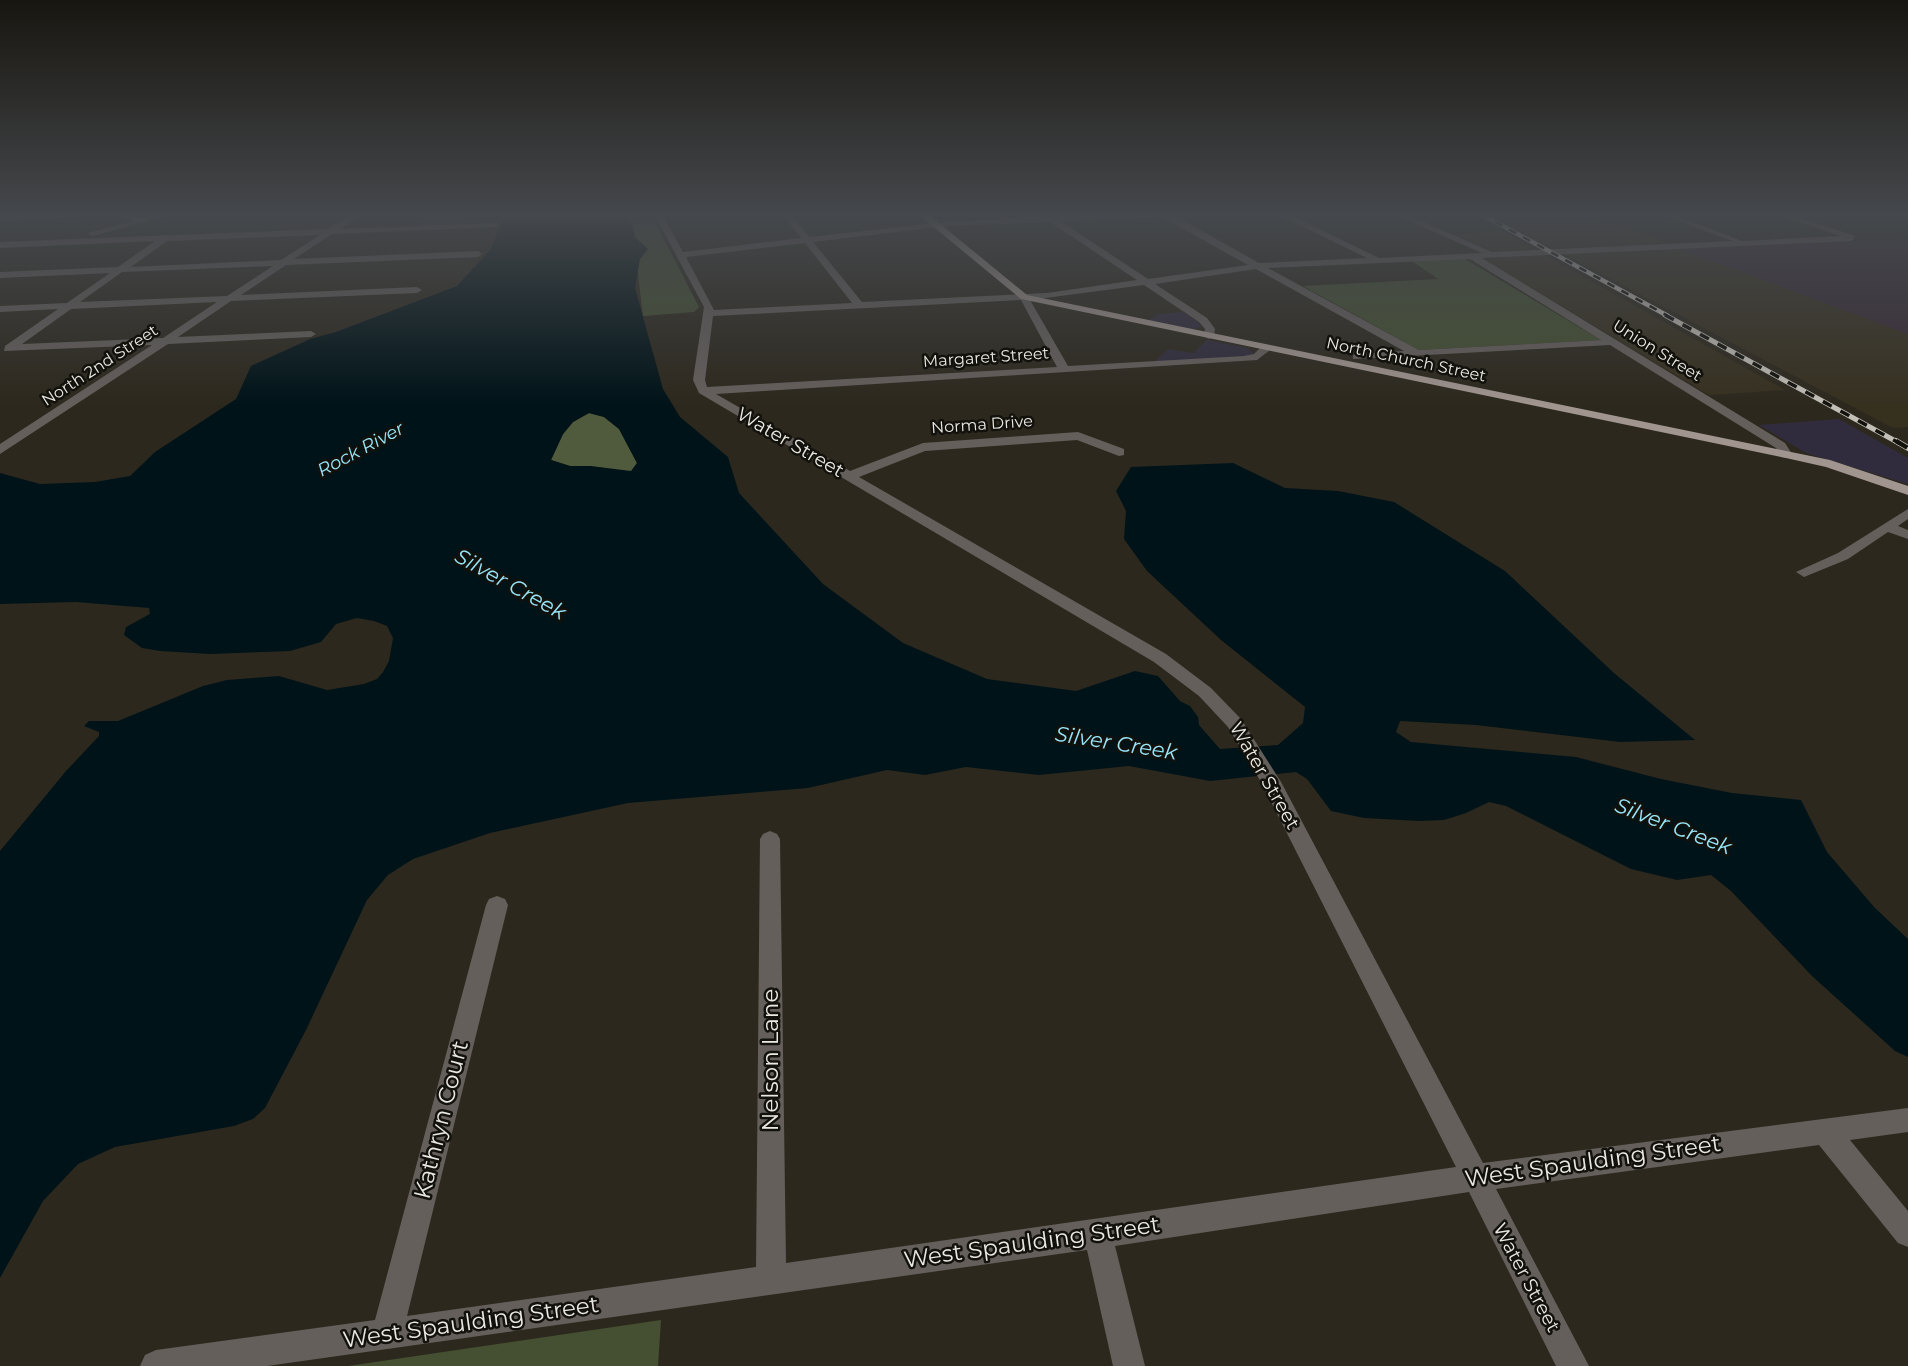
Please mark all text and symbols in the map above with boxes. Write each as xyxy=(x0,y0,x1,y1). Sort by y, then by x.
street label: Union Street xyxy=(1609,316,1705,386)
street label: North 2nd Street xyxy=(38,321,162,411)
street label: North Church Street xyxy=(1324,334,1488,386)
street label: Margaret Street xyxy=(922,344,1050,372)
street label: Water Street xyxy=(732,403,848,483)
street label: Norma Drive xyxy=(931,412,1033,438)
water label: Rock River xyxy=(314,418,408,482)
water label: Silver Creek xyxy=(450,544,570,626)
street label: Water Street xyxy=(1224,718,1304,834)
water label: Silver Creek xyxy=(1053,722,1179,766)
water label: Silver Creek xyxy=(1611,793,1735,861)
street label: Nelson Lane xyxy=(757,989,785,1131)
street label: Kathryn Court xyxy=(409,1038,475,1202)
street label: West Spaulding Street xyxy=(1463,1130,1723,1194)
street label: West Spaulding Street xyxy=(902,1211,1162,1275)
street label: Water Street xyxy=(1488,1220,1564,1336)
street label: West Spaulding Street xyxy=(341,1291,601,1355)

